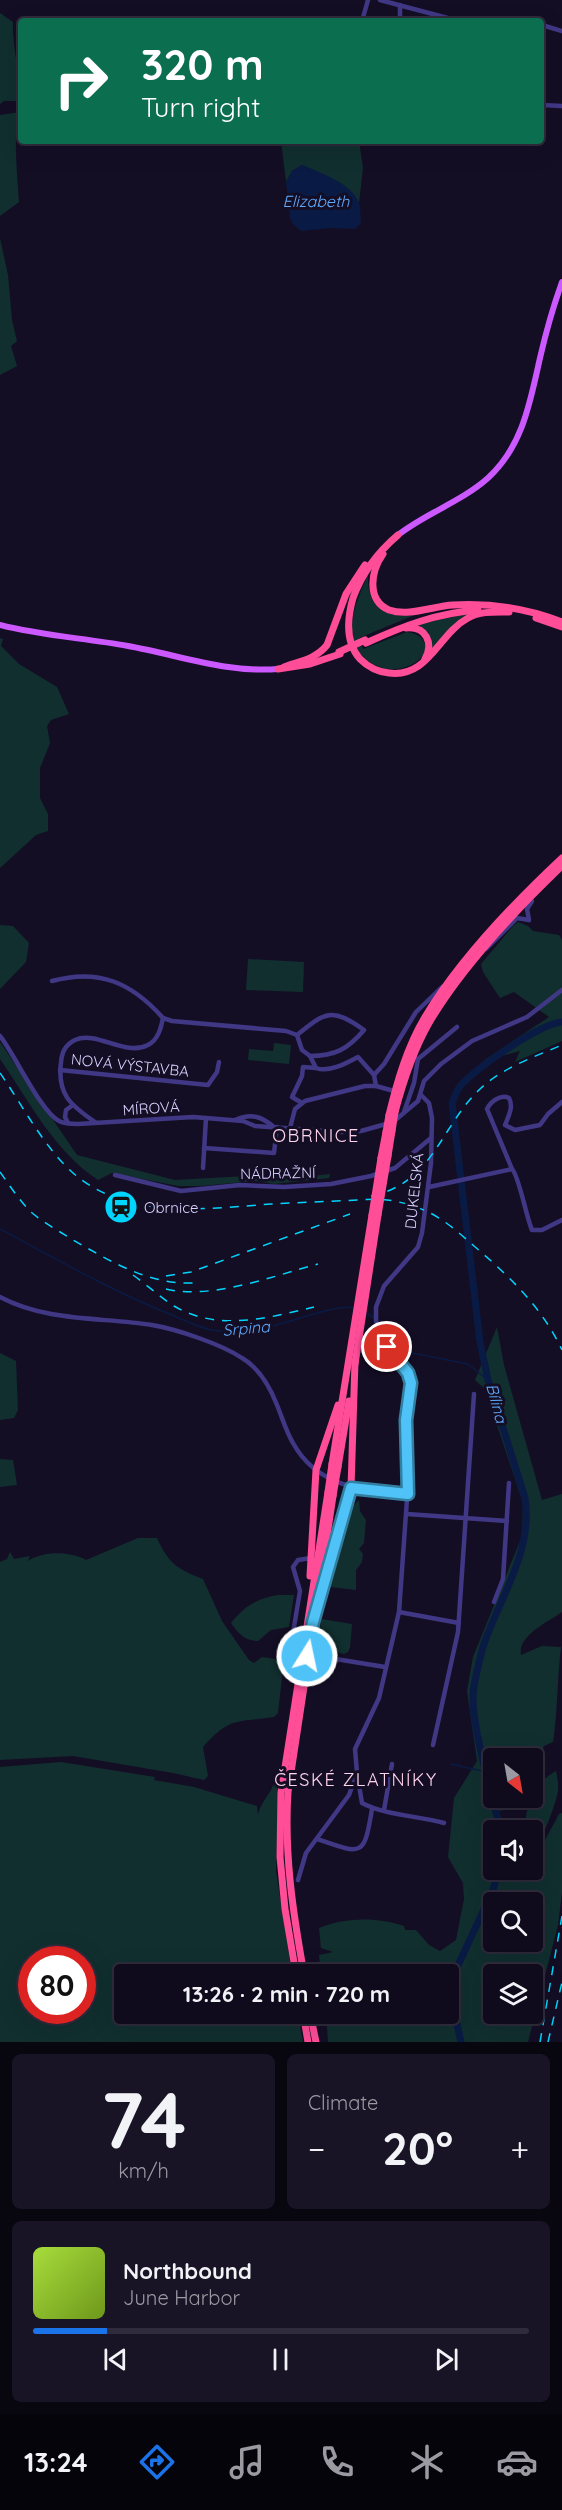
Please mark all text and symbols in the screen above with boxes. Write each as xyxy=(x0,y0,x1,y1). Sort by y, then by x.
text: 320 m xyxy=(141,38,264,91)
icon: right xyxy=(42,42,120,120)
text: Turn right xyxy=(141,90,260,124)
water label: Elizabeth xyxy=(283,191,350,211)
street label: NOVÁ VÝSTAVBA xyxy=(70,1049,190,1081)
street label: MÍROVÁ xyxy=(122,1097,180,1119)
district label: OBRNICE xyxy=(272,1124,360,1147)
street label: DUKELSKÁ xyxy=(401,1152,427,1230)
street label: NÁDRAŽNÍ xyxy=(240,1163,317,1183)
station icon: Obrnice xyxy=(103,1189,139,1225)
place label: Obrnice xyxy=(144,1198,198,1217)
water label: Srpina xyxy=(222,1316,272,1340)
pin xyxy=(361,1321,412,1372)
icon: arrive xyxy=(370,1330,403,1363)
water label: Bílina xyxy=(482,1381,512,1426)
position arrow xyxy=(275,1624,339,1688)
north arrow xyxy=(483,1748,543,1808)
map controls xyxy=(483,1748,543,2024)
district label: ČESKÉ ZLATNÍKY xyxy=(274,1768,438,1791)
button: sound xyxy=(483,1820,543,1880)
button: search xyxy=(483,1892,543,1952)
speed limit sign: 80 xyxy=(18,1946,96,2024)
button: layers xyxy=(483,1964,543,2024)
text: 13:26 · 2 min · 720 m xyxy=(183,1980,390,2008)
text: 74 xyxy=(101,2070,186,2168)
text: Climate xyxy=(308,2090,378,2115)
text: 20° xyxy=(382,2120,453,2176)
text: − xyxy=(308,2128,325,2169)
text: + xyxy=(510,2128,529,2169)
text: km/h xyxy=(118,2158,169,2183)
text: Northbound xyxy=(123,2257,252,2285)
text: June Harbor xyxy=(123,2285,240,2310)
icon: previous xyxy=(99,2343,132,2376)
icon: pause xyxy=(264,2343,297,2376)
icon: next xyxy=(430,2343,463,2376)
icon: directions xyxy=(136,2441,178,2483)
icon: music xyxy=(226,2441,268,2483)
icon: phone xyxy=(316,2441,358,2483)
icon: climate xyxy=(406,2441,448,2483)
icon: car xyxy=(496,2441,538,2483)
text: 13:24 xyxy=(24,2445,88,2479)

